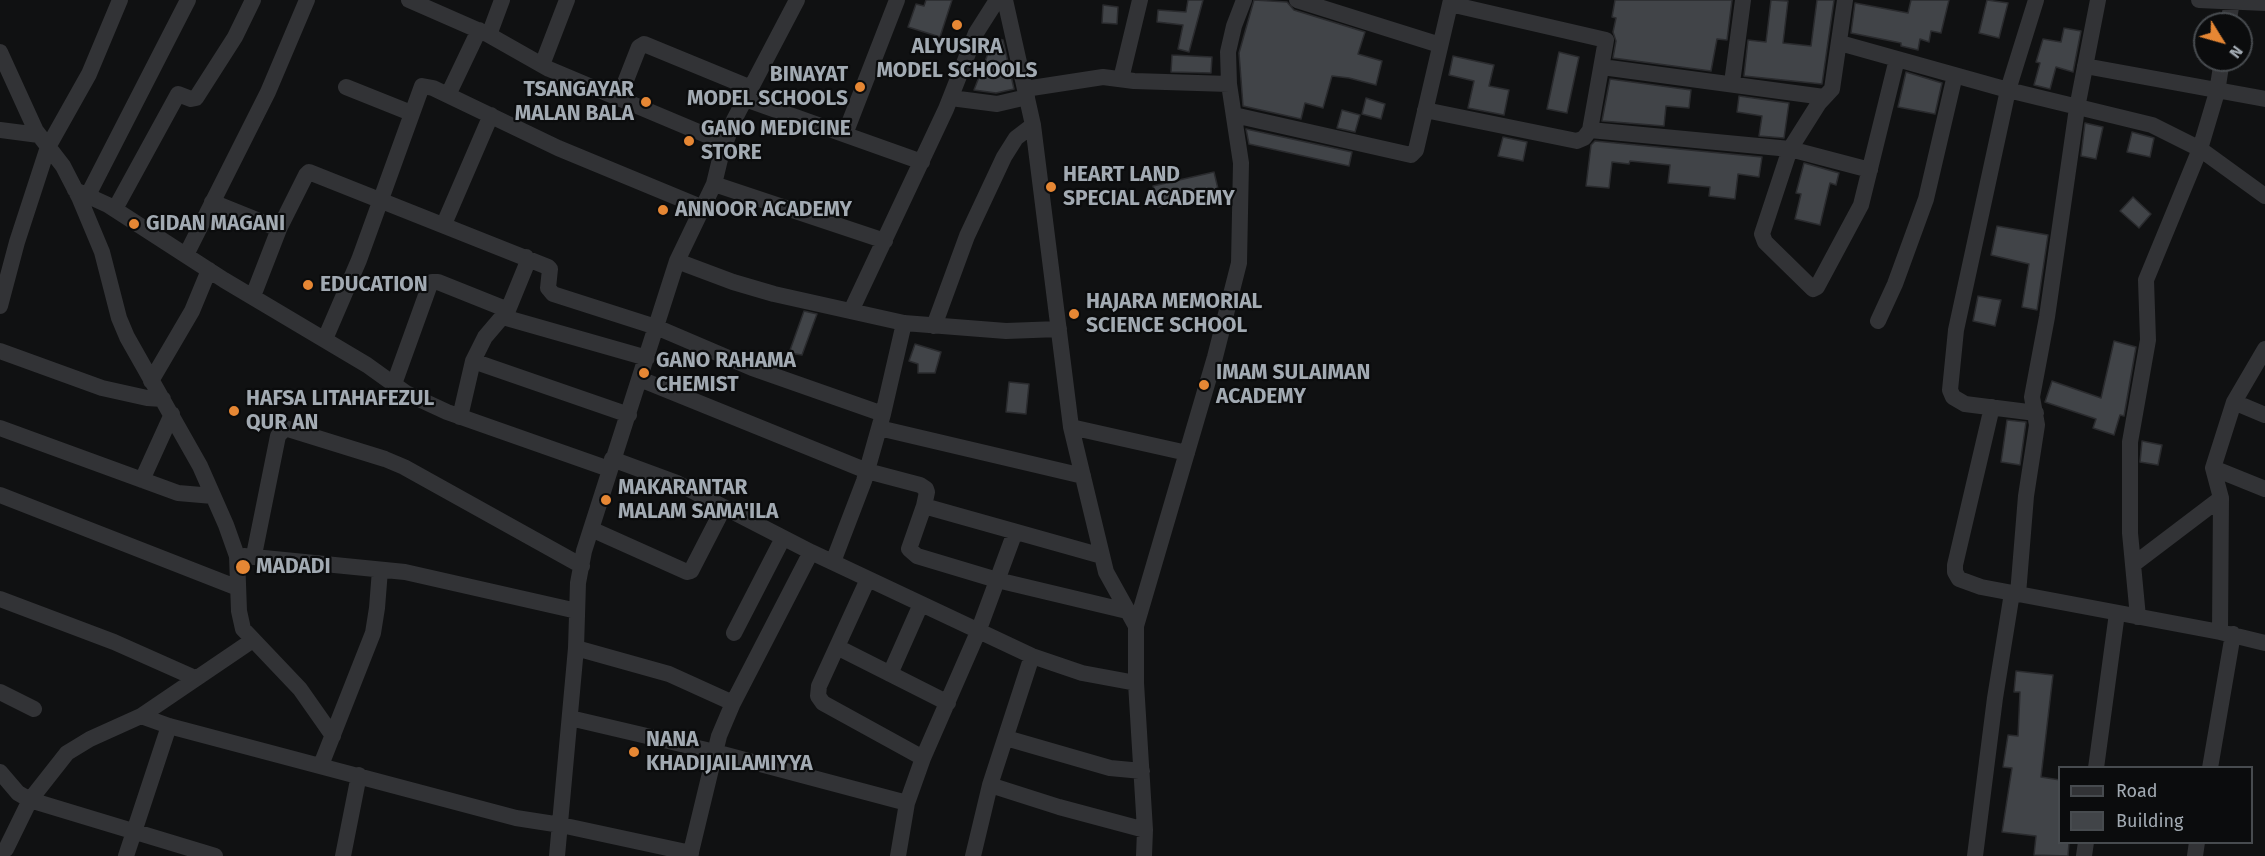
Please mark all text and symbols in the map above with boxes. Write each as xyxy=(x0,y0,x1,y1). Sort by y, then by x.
north arrow xyxy=(2193,12,2253,72)
marker: ALYUSIRA MODEL SCHOOLS xyxy=(950,18,964,32)
place label: ALYUSIRA MODEL SCHOOLS xyxy=(877,34,1037,84)
text: N xyxy=(2225,42,2247,62)
place label: BINAYAT MODEL SCHOOLS xyxy=(687,62,848,112)
place label: TSANGAYAR MALAN BALA xyxy=(515,77,634,127)
marker: BINAYAT MODEL SCHOOLS xyxy=(853,80,867,94)
marker: TSANGAYAR MALAN BALA xyxy=(639,95,653,109)
place label: GANO MEDICINE STORE xyxy=(701,116,851,166)
marker: GANO MEDICINE STORE xyxy=(682,134,696,148)
place label: HEART LAND SPECIAL ACADEMY xyxy=(1063,162,1235,212)
marker: HEART LAND SPECIAL ACADEMY xyxy=(1044,180,1058,194)
place label: ANNOOR ACADEMY xyxy=(675,197,852,223)
marker: ANNOOR ACADEMY xyxy=(656,203,670,217)
place label: GIDAN MAGANI xyxy=(146,211,285,237)
marker: GIDAN MAGANI xyxy=(127,217,141,231)
place label: EDUCATION xyxy=(320,272,428,298)
marker: EDUCATION xyxy=(301,278,315,292)
place label: HAJARA MEMORIAL SCIENCE SCHOOL xyxy=(1086,289,1262,339)
marker: HAJARA MEMORIAL SCIENCE SCHOOL xyxy=(1067,307,1081,321)
place label: GANO RAHAMA CHEMIST xyxy=(656,348,796,398)
place label: IMAM SULAIMAN ACADEMY xyxy=(1216,360,1370,410)
marker: GANO RAHAMA CHEMIST xyxy=(637,366,651,380)
marker: IMAM SULAIMAN ACADEMY xyxy=(1197,378,1211,392)
place label: HAFSA LITAHAFEZUL QUR AN xyxy=(246,386,434,436)
marker: HAFSA LITAHAFEZUL QUR AN xyxy=(227,404,241,418)
place label: MAKARANTAR MALAM SAMA'ILA xyxy=(618,475,778,525)
marker: MAKARANTAR MALAM SAMA'ILA xyxy=(599,493,613,507)
place label: MADADI xyxy=(256,554,331,580)
marker: MADADI xyxy=(234,558,252,576)
place label: NANA KHADIJAILAMIYYA xyxy=(646,727,813,777)
marker: NANA KHADIJAILAMIYYA xyxy=(627,745,641,759)
legend xyxy=(2058,766,2253,844)
text: Road xyxy=(2116,780,2158,802)
text: Building xyxy=(2116,810,2183,832)

